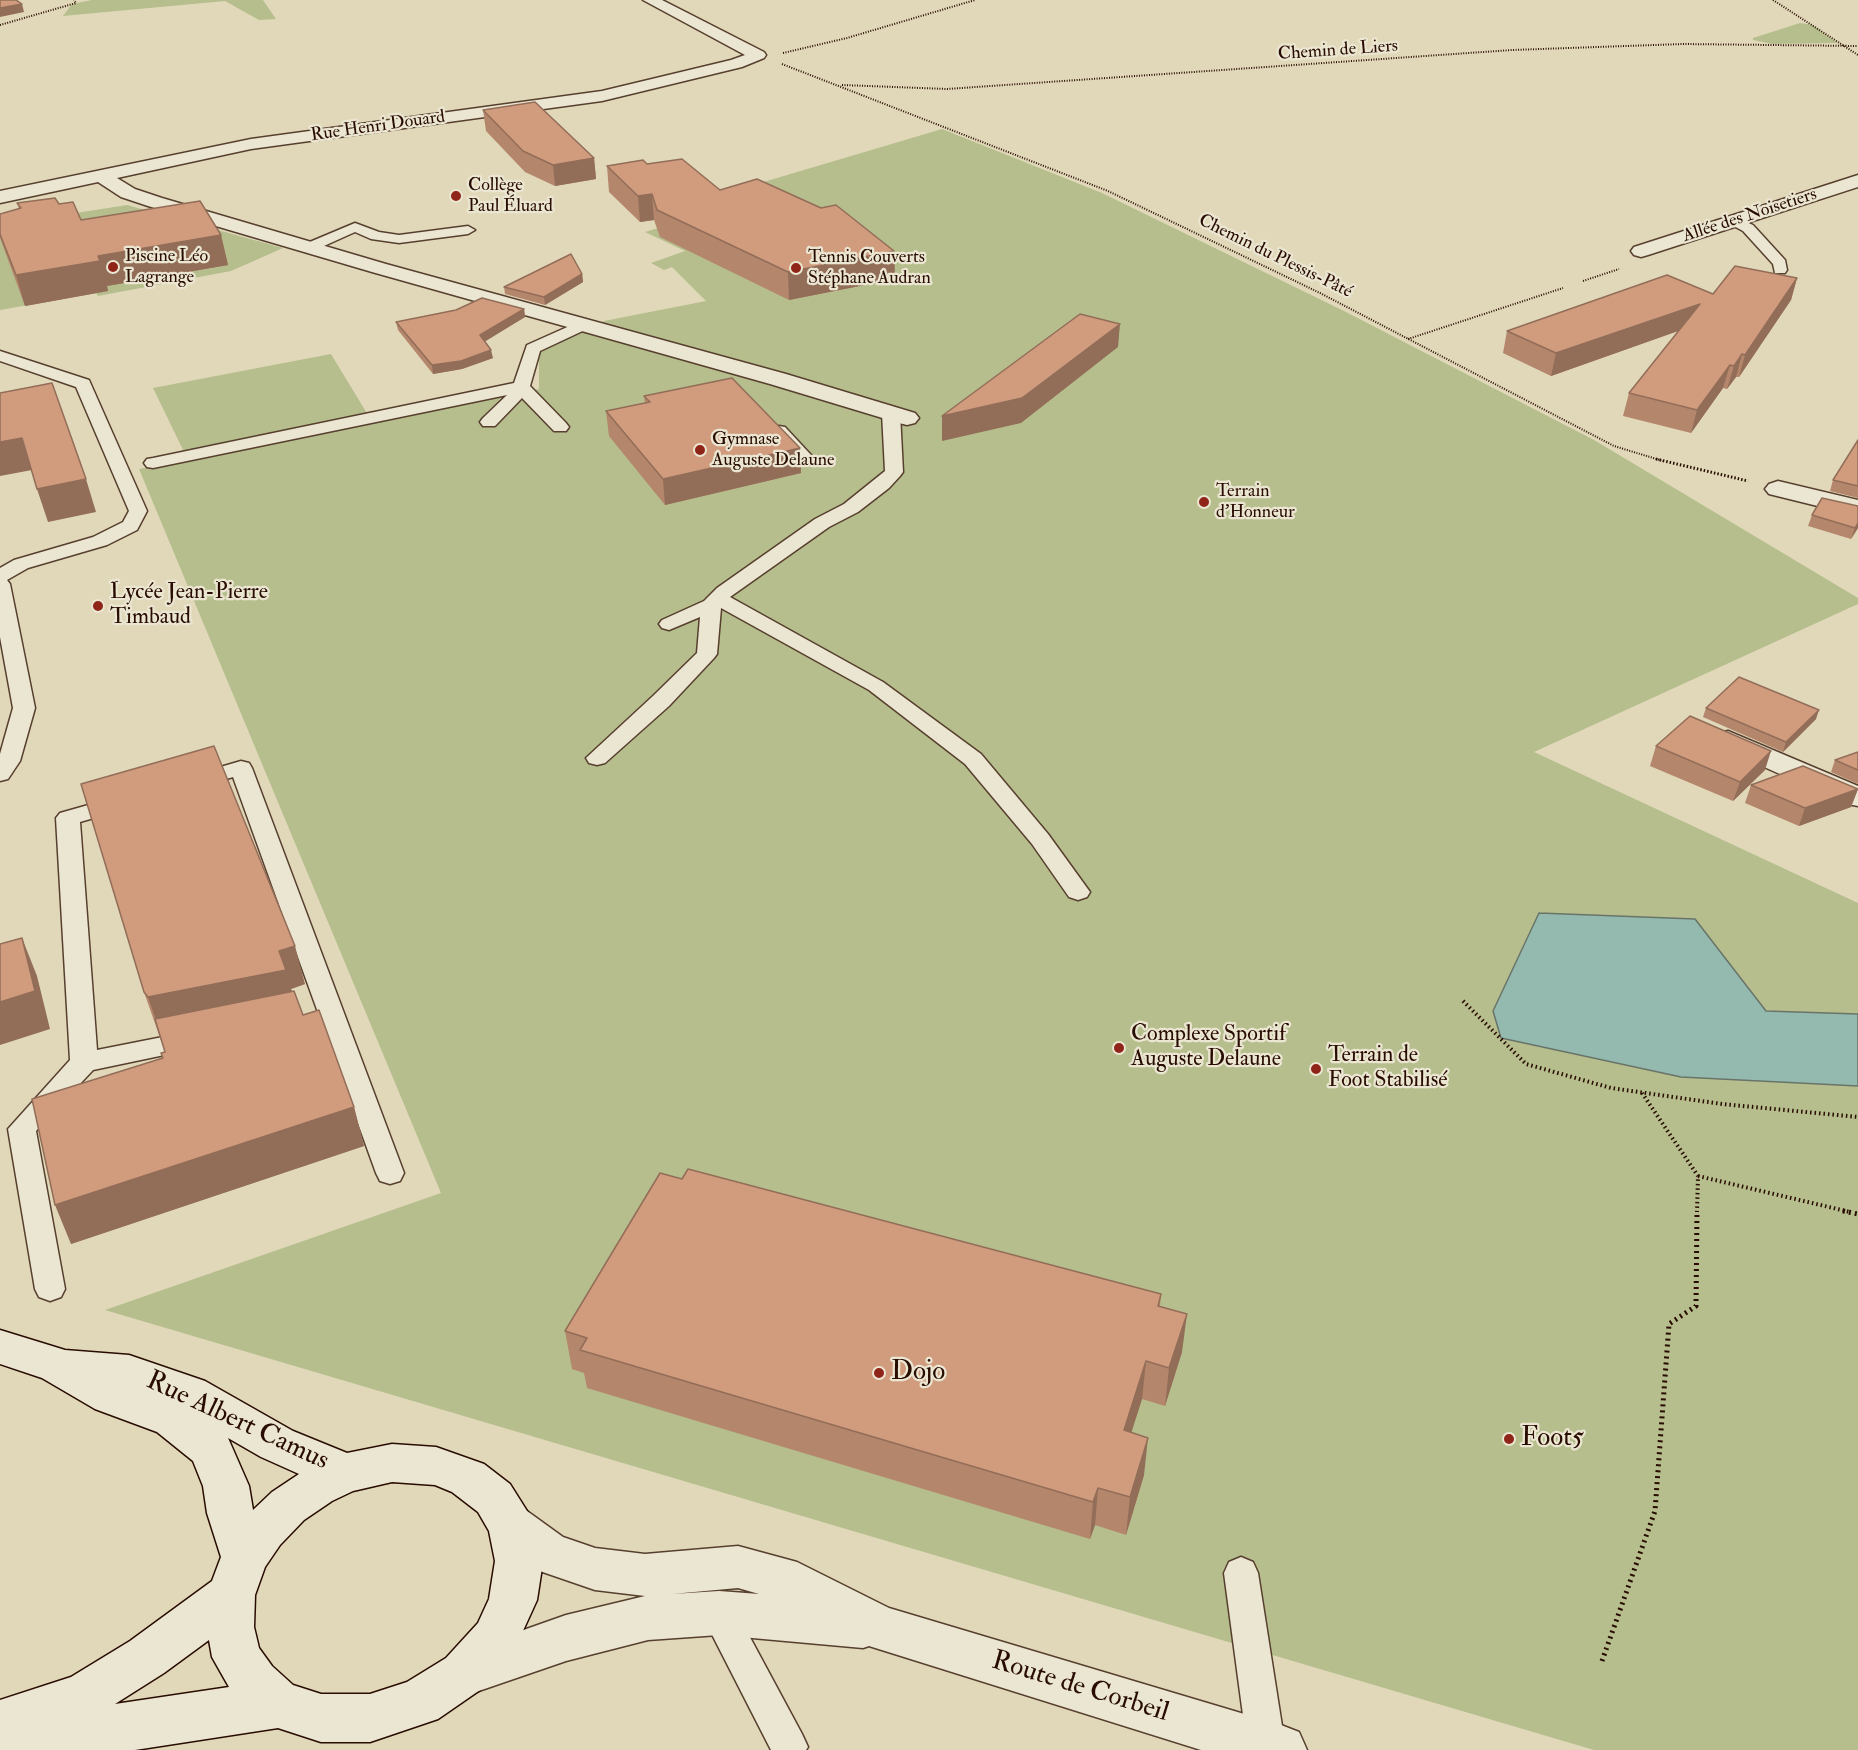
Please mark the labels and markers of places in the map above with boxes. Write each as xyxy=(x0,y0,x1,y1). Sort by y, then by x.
place label: Collège Paul Éluard xyxy=(468,175,553,218)
marker: Collège Paul Éluard xyxy=(449,189,463,203)
place label: Piscine Léo Lagrange xyxy=(125,246,208,288)
place label: Tennis Couverts Stéphane Audran xyxy=(808,247,931,290)
marker: Piscine Léo Lagrange xyxy=(106,260,120,274)
marker: Tennis Couverts Stéphane Audran xyxy=(789,261,803,275)
place label: Gymnase Auguste Delaune xyxy=(712,429,835,472)
marker: Gymnase Auguste Delaune xyxy=(693,443,707,457)
place label: Terrain d'Honneur xyxy=(1216,481,1295,524)
marker: Terrain d'Honneur xyxy=(1197,495,1211,509)
place label: Lycée Jean-Pierre Timbaud xyxy=(110,580,268,632)
marker: Lycée Jean-Pierre Timbaud xyxy=(91,599,105,613)
place label: Complexe Sportif Auguste Delaune xyxy=(1131,1022,1286,1074)
marker: Complexe Sportif Auguste Delaune xyxy=(1112,1041,1126,1055)
place label: Terrain de Foot Stabilisé xyxy=(1328,1043,1447,1094)
marker: Terrain de Foot Stabilisé xyxy=(1309,1062,1323,1076)
place label: Dojo xyxy=(891,1357,945,1389)
marker: Dojo xyxy=(872,1366,886,1380)
place label: Foot5 xyxy=(1521,1423,1584,1455)
marker: Foot5 xyxy=(1502,1432,1516,1446)

